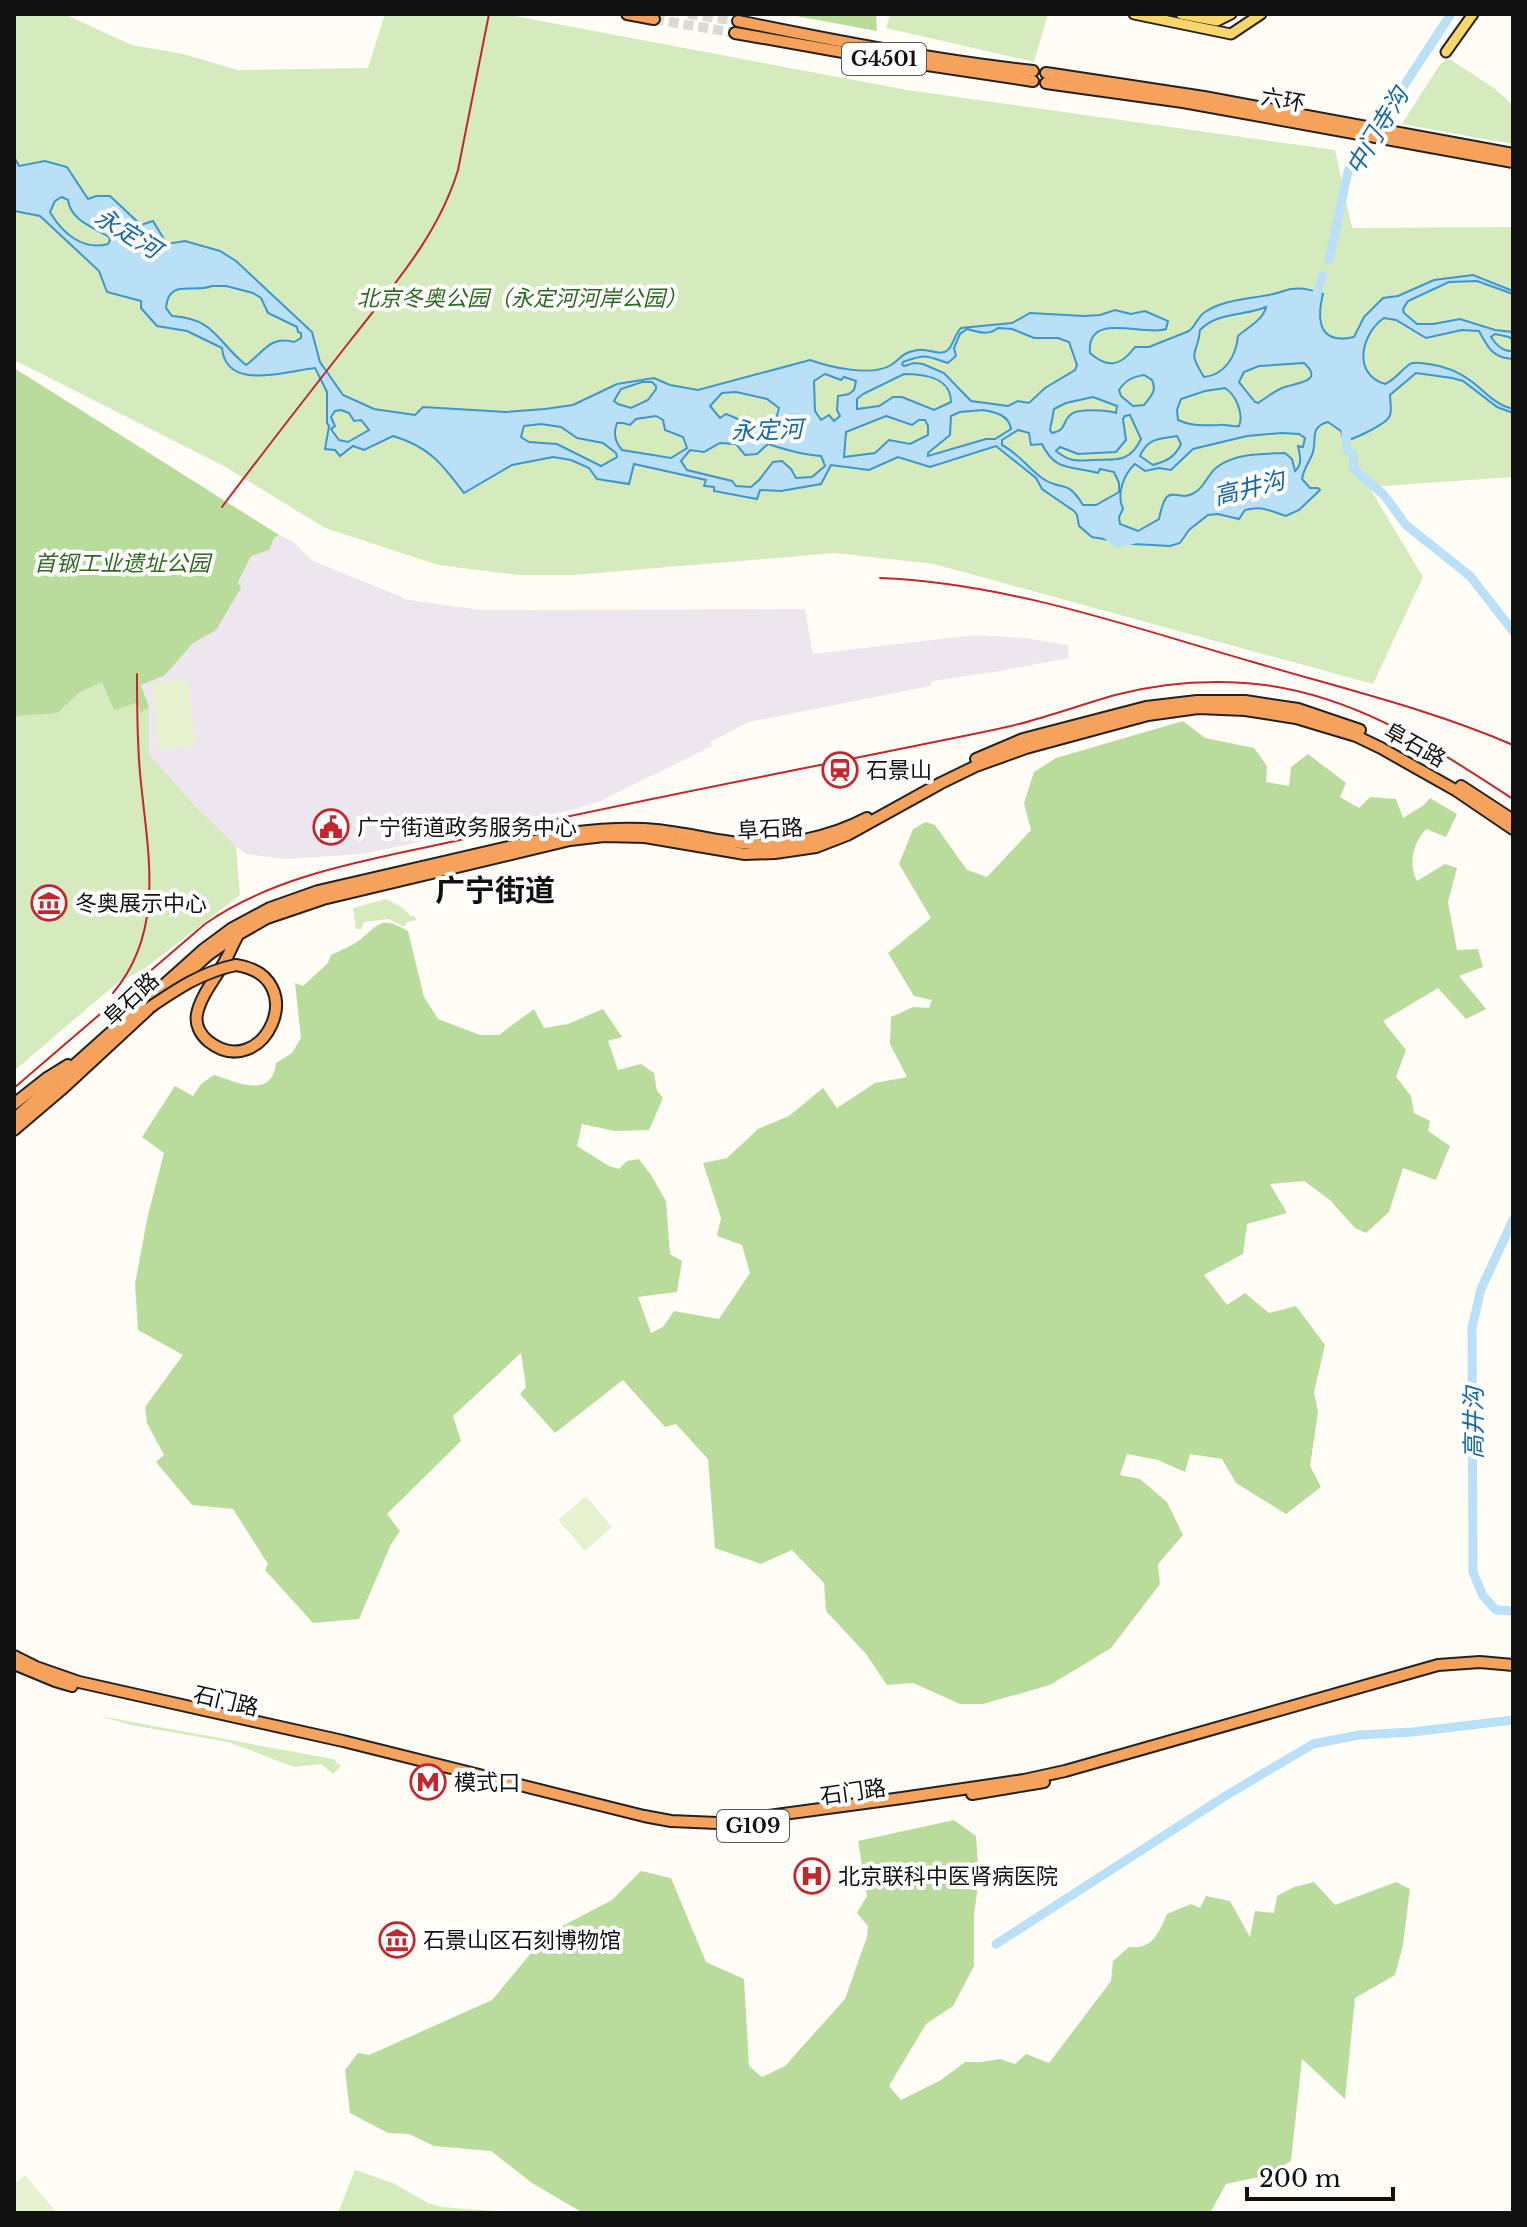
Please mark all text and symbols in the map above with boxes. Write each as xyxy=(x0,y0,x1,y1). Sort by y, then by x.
road number: G4501 xyxy=(842,43,926,75)
water label: 中门寺沟 xyxy=(1340,80,1416,180)
street label: 六环 xyxy=(1259,83,1307,117)
water label: 永定河 xyxy=(90,202,170,266)
park label: 北京冬奥公园（永定河河岸公园） xyxy=(357,285,687,312)
water label: 永定河 xyxy=(731,414,807,446)
water label: 高井沟 xyxy=(1211,464,1290,511)
park label: 首钢工业遗址公园 xyxy=(34,550,213,577)
street label: 阜石路 xyxy=(1380,717,1450,773)
station icon: 石景山 xyxy=(821,751,859,789)
place label: 石景山 xyxy=(866,757,932,784)
public building icon: 广宁街道政务服务中心 xyxy=(312,808,350,846)
place label: 广宁街道政务服务中心 xyxy=(357,814,577,841)
street label: 阜石路 xyxy=(736,814,804,844)
district label: 广宁街道 xyxy=(435,872,555,909)
museum icon: 冬奥展示中心 xyxy=(30,884,68,922)
place label: 冬奥展示中心 xyxy=(75,890,207,917)
street label: 阜石路 xyxy=(98,967,164,1031)
water label: 高井沟 xyxy=(1459,1384,1488,1459)
street label: 石门路 xyxy=(191,1680,261,1722)
metro station icon: 模式口 xyxy=(409,1763,447,1801)
place label: 模式口 xyxy=(454,1769,520,1796)
street label: 石门路 xyxy=(818,1774,888,1810)
road number: G109 xyxy=(717,1810,789,1842)
hospital icon: 北京联科中医肾病医院 xyxy=(793,1857,831,1895)
place label: 北京联科中医肾病医院 xyxy=(838,1863,1058,1890)
museum icon: 石景山区石刻博物馆 xyxy=(378,1921,416,1959)
place label: 石景山区石刻博物馆 xyxy=(423,1927,621,1954)
scale bar xyxy=(1247,2151,1393,2201)
text: 200 m xyxy=(1259,2164,1341,2193)

